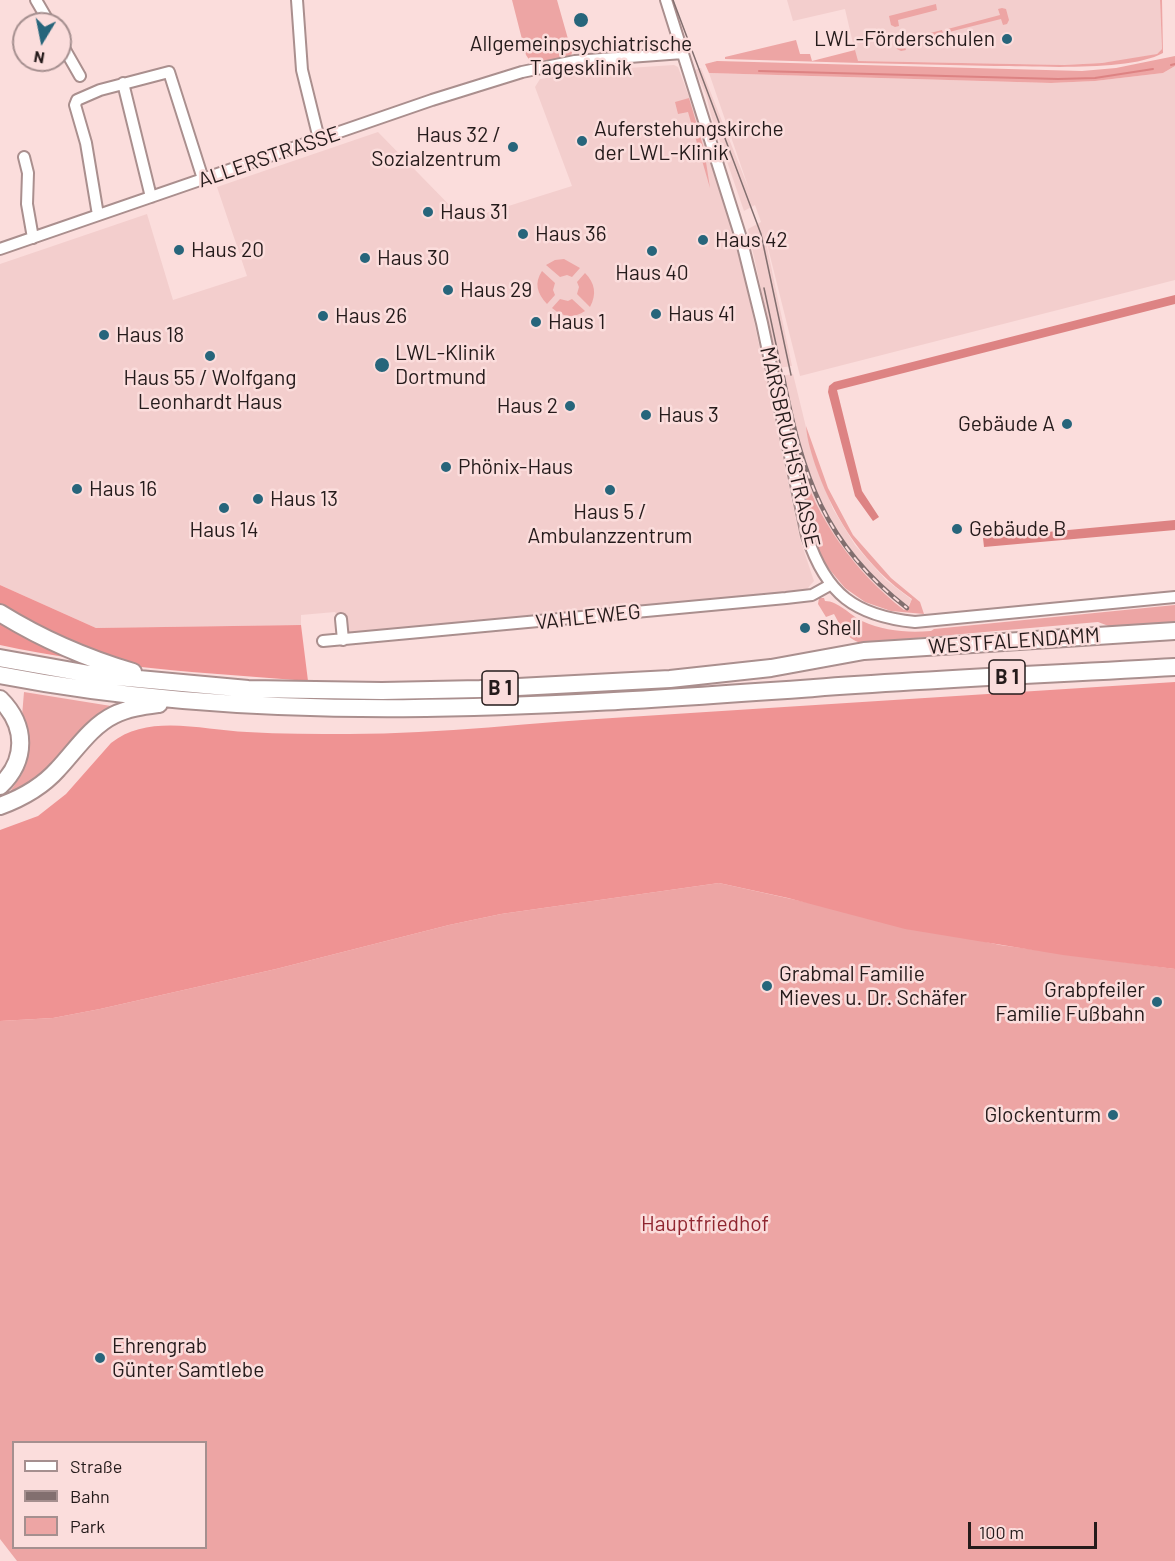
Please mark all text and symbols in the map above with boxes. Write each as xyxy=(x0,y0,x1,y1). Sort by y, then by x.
marker: Allgemeinpsychiatrische Tagesklinik xyxy=(572,11,590,29)
north arrow xyxy=(12,12,72,72)
place label: LWL-Förderschulen xyxy=(814,26,995,52)
place label: Allgemeinpsychiatrische Tagesklinik xyxy=(470,31,692,81)
marker: LWL-Förderschulen xyxy=(1000,32,1014,46)
text: N xyxy=(32,48,46,69)
place label: Auferstehungskirche der LWL-Klinik xyxy=(594,116,784,166)
street label: ALLERSTRASSE xyxy=(195,121,343,193)
place label: Haus 32 / Sozialzentrum xyxy=(371,122,501,172)
marker: Auferstehungskirche der LWL-Klinik xyxy=(575,134,589,148)
marker: Haus 32 / Sozialzentrum xyxy=(506,140,520,154)
place label: Haus 31 xyxy=(440,199,508,225)
marker: Haus 31 xyxy=(421,205,435,219)
place label: Haus 36 xyxy=(535,221,607,247)
marker: Haus 36 xyxy=(516,227,530,241)
place label: Haus 42 xyxy=(715,227,788,253)
marker: Haus 42 xyxy=(696,233,710,247)
place label: Haus 20 xyxy=(191,237,264,263)
marker: Haus 20 xyxy=(172,243,186,257)
marker: Haus 40 xyxy=(645,244,659,258)
place label: Haus 30 xyxy=(377,245,450,271)
marker: Haus 30 xyxy=(358,251,372,265)
place label: Haus 40 xyxy=(615,260,689,286)
place label: Haus 29 xyxy=(460,277,532,303)
marker: Haus 29 xyxy=(441,283,455,297)
place label: Haus 41 xyxy=(668,301,735,327)
place label: Haus 26 xyxy=(335,303,407,329)
marker: Haus 41 xyxy=(649,307,663,321)
marker: Haus 26 xyxy=(316,309,330,323)
place label: Haus 1 xyxy=(548,309,605,335)
marker: Haus 1 xyxy=(529,315,543,329)
place label: Haus 18 xyxy=(116,322,184,348)
marker: Haus 18 xyxy=(97,328,111,342)
place label: LWL-Klinik Dortmund xyxy=(395,340,495,390)
street label: MARSBRUCHSTRASSE xyxy=(755,344,825,550)
marker: Haus 55 / Wolfgang Leonhardt Haus xyxy=(203,349,217,363)
marker: LWL-Klinik Dortmund xyxy=(373,356,391,374)
place label: Haus 55 / Wolfgang Leonhardt Haus xyxy=(123,365,297,415)
place label: Haus 2 xyxy=(497,393,558,419)
marker: Haus 2 xyxy=(563,399,577,413)
place label: Haus 3 xyxy=(658,402,719,428)
marker: Haus 3 xyxy=(639,408,653,422)
place label: Gebäude A xyxy=(958,411,1055,437)
marker: Gebäude A xyxy=(1060,417,1074,431)
place label: Phönix-Haus xyxy=(458,454,573,480)
marker: Phönix-Haus xyxy=(439,460,453,474)
place label: Haus 16 xyxy=(89,476,157,502)
marker: Haus 16 xyxy=(70,482,84,496)
marker: Haus 5 / Ambulanzzentrum xyxy=(603,483,617,497)
place label: Haus 13 xyxy=(270,486,338,512)
marker: Haus 13 xyxy=(251,492,265,506)
place label: Haus 5 / Ambulanzzentrum xyxy=(528,499,692,549)
marker: Haus 14 xyxy=(217,501,231,515)
place label: Gebäude B xyxy=(969,516,1067,542)
place label: Haus 14 xyxy=(190,517,258,543)
marker: Gebäude B xyxy=(950,522,964,536)
street label: VAHLEWEG xyxy=(534,599,642,635)
place label: Shell xyxy=(817,615,861,641)
marker: Shell xyxy=(798,621,812,635)
street label: WESTFALENDAMM xyxy=(927,622,1101,660)
road number: B 1 xyxy=(989,660,1025,694)
road number: B 1 xyxy=(482,671,518,705)
place label: Grabmal Familie Mieves u. Dr. Schäfer xyxy=(779,961,967,1011)
place label: Grabpfeiler Familie Fußbahn xyxy=(995,977,1145,1027)
marker: Grabmal Familie Mieves u. Dr. Schäfer xyxy=(760,979,774,993)
marker: Grabpfeiler Familie Fußbahn xyxy=(1150,995,1164,1009)
place label: Glockenturm xyxy=(984,1102,1101,1128)
marker: Glockenturm xyxy=(1106,1108,1120,1122)
park label: Hauptfriedhof xyxy=(641,1211,769,1237)
place label: Ehrengrab Günter Samtlebe xyxy=(112,1333,264,1383)
marker: Ehrengrab Günter Samtlebe xyxy=(93,1351,107,1365)
legend xyxy=(12,1441,207,1549)
text: Straße xyxy=(70,1455,122,1477)
text: Bahn xyxy=(70,1485,110,1507)
scale bar xyxy=(971,1510,1100,1548)
text: Park xyxy=(70,1515,105,1537)
text: 100 m xyxy=(979,1521,1024,1543)

